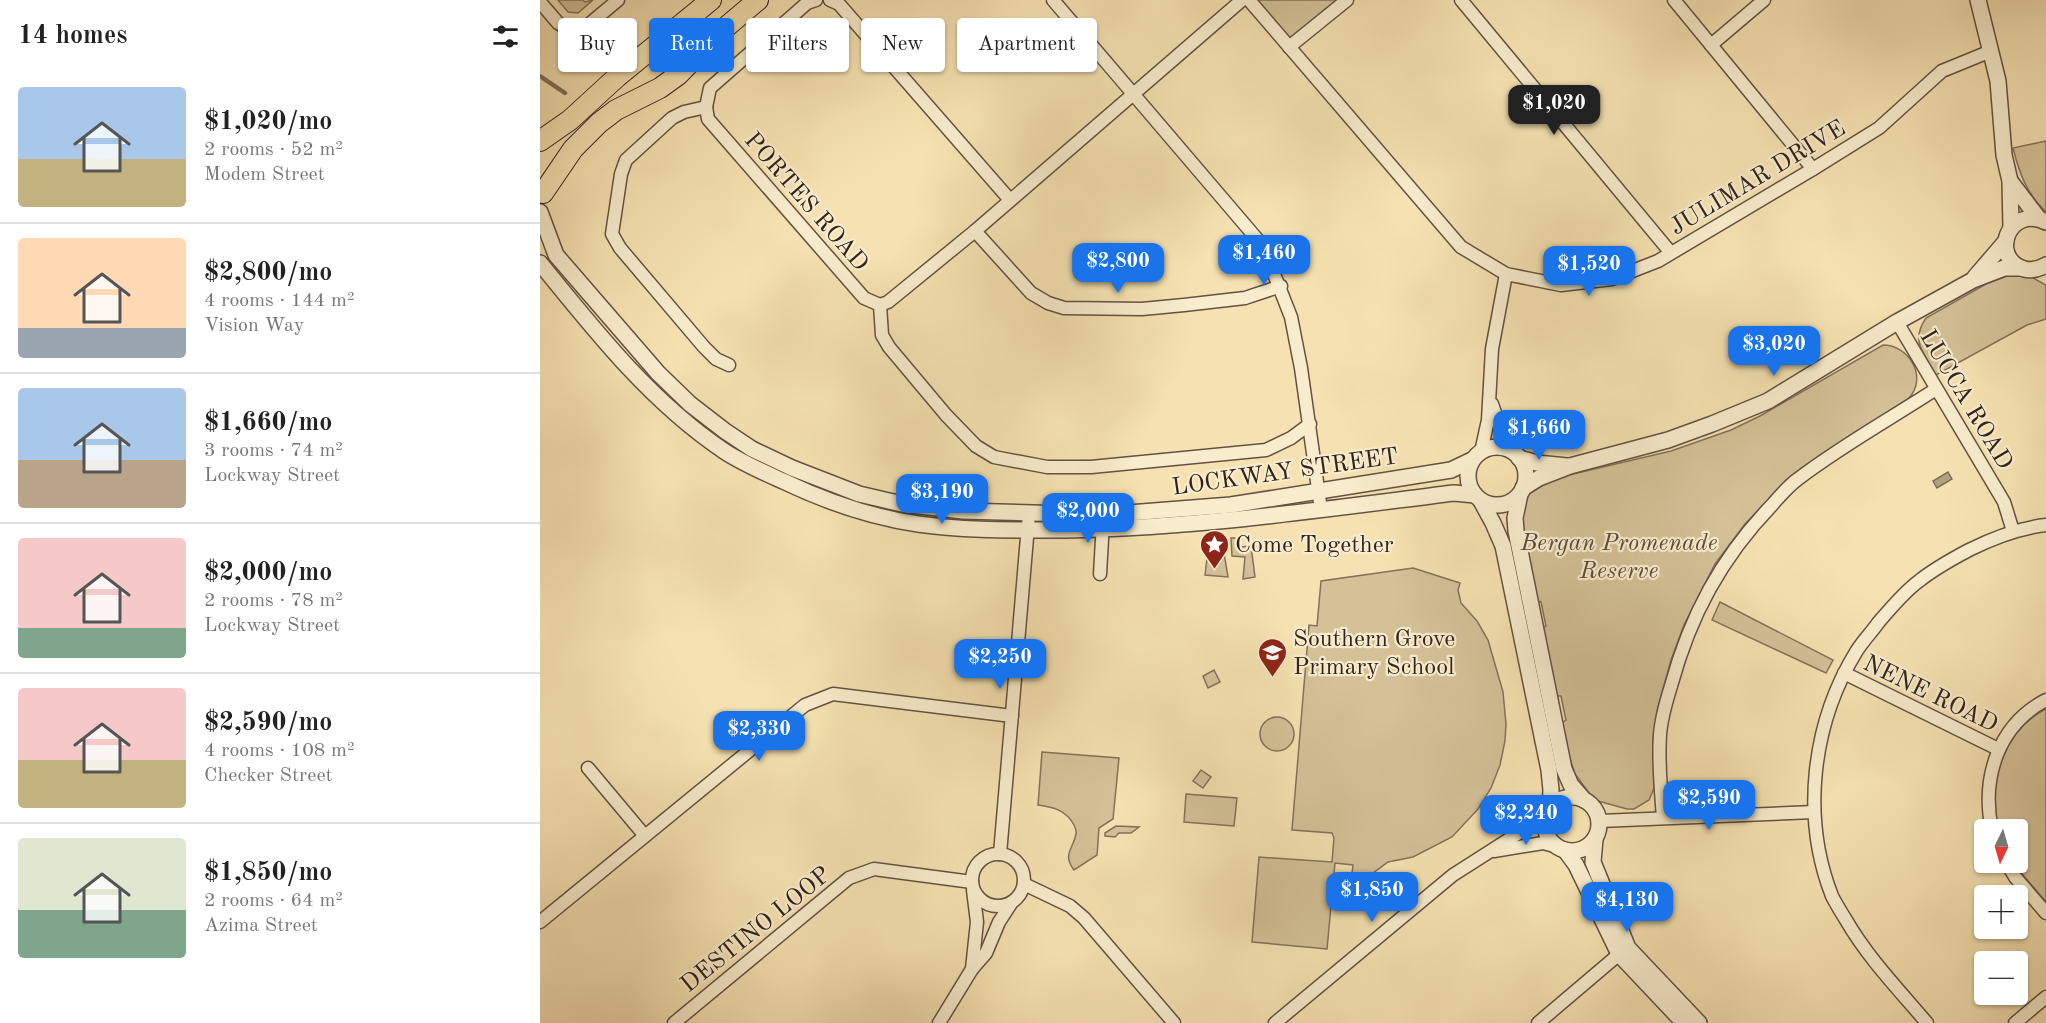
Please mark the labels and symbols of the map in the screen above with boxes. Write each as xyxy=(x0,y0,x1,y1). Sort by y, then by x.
pin: $1,020 xyxy=(1505,85,1603,136)
street label: JULIMAR DRIVE xyxy=(1666,117,1850,241)
street label: PORTES ROAD xyxy=(739,128,872,276)
pin: $1,460 xyxy=(1215,235,1313,286)
pin: $2,800 xyxy=(1069,243,1167,294)
pin: $1,520 xyxy=(1540,246,1638,297)
pin: $3,020 xyxy=(1725,326,1823,377)
street label: LUCCA ROAD xyxy=(1914,326,2016,474)
pin: $1,660 xyxy=(1490,410,1588,461)
street label: LOCKWAY STREET xyxy=(1171,445,1400,501)
pin: $3,190 xyxy=(893,474,991,525)
pin: $2,000 xyxy=(1039,493,1137,544)
place icon: Come Together xyxy=(1198,528,1230,570)
park label: Bergan Promenade Reserve xyxy=(1520,532,1718,584)
place label: Come Together xyxy=(1235,534,1394,558)
place label: Southern Grove Primary School xyxy=(1293,628,1455,680)
school or university icon: Southern Grove Primary School xyxy=(1256,636,1288,678)
pin: $2,250 xyxy=(951,639,1049,690)
street label: NENE ROAD xyxy=(1859,652,2001,738)
pin: $2,330 xyxy=(710,711,808,762)
pin: $2,590 xyxy=(1660,780,1758,831)
pin: $2,240 xyxy=(1477,795,1575,846)
north arrow xyxy=(1974,819,2028,873)
street label: DESTINO LOOP xyxy=(677,863,836,998)
pin: $1,850 xyxy=(1323,872,1421,923)
pin: $4,130 xyxy=(1578,882,1676,933)

